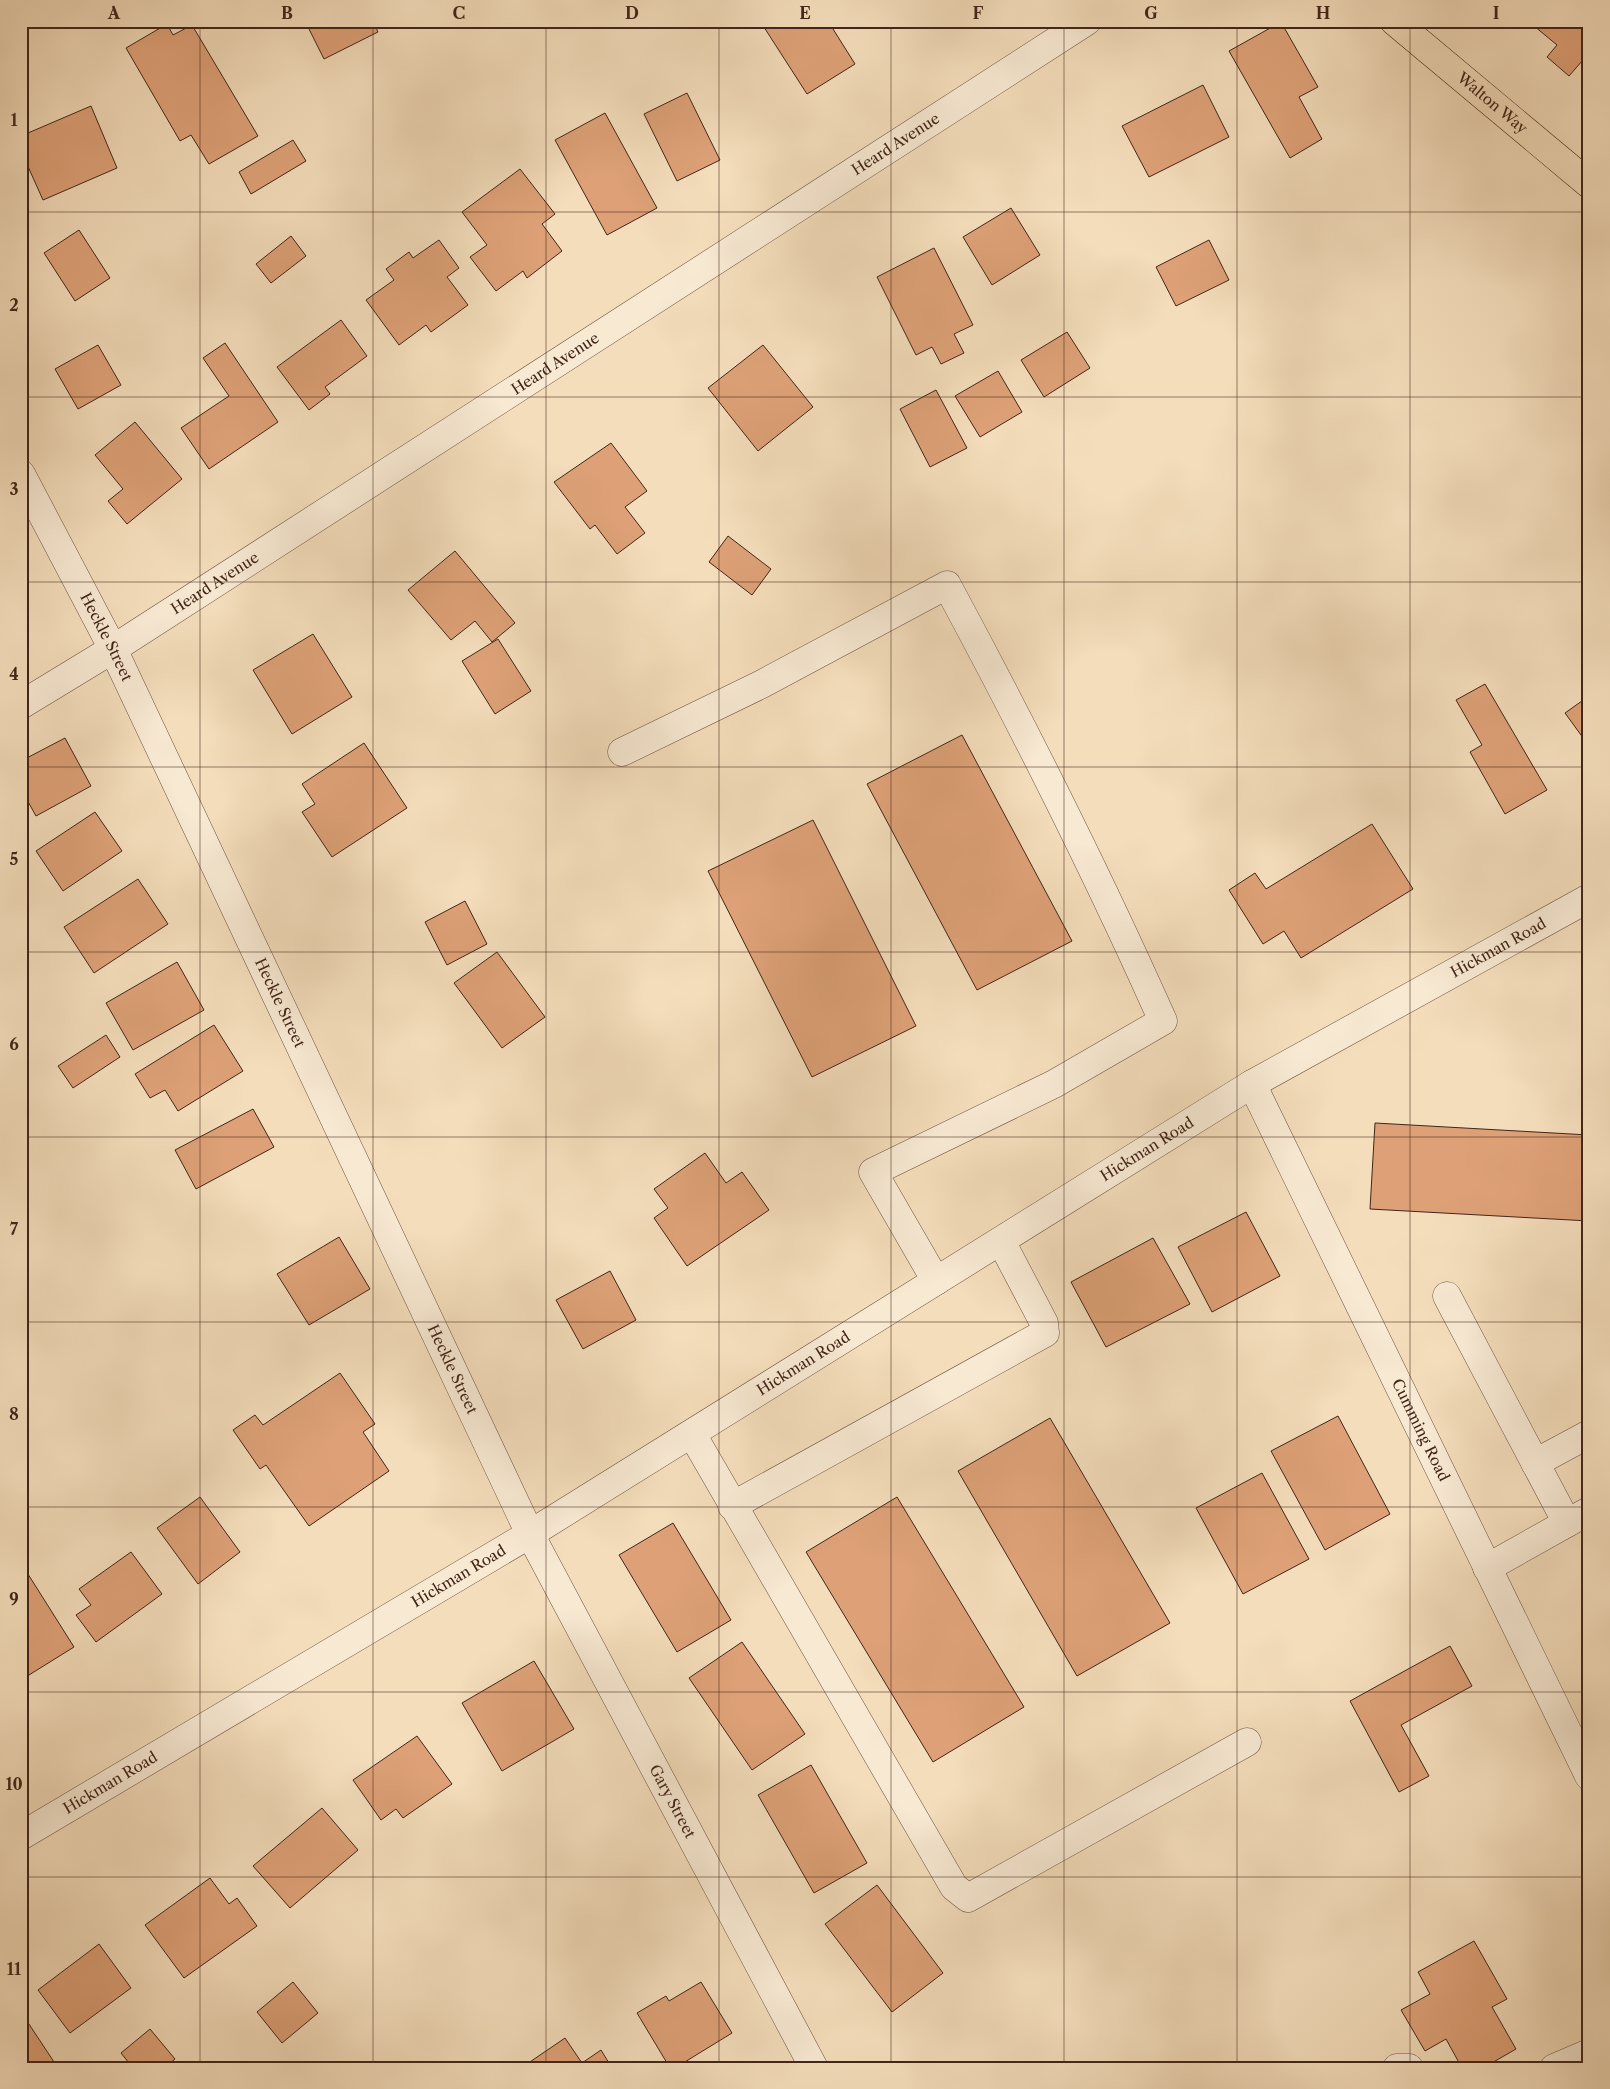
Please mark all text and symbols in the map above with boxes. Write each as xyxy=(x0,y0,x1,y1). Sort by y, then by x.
text: A xyxy=(107,3,121,23)
text: B xyxy=(281,3,293,23)
text: C xyxy=(453,3,465,23)
text: D xyxy=(625,3,639,23)
text: E xyxy=(799,3,811,23)
text: F xyxy=(973,3,984,23)
text: G xyxy=(1144,3,1158,23)
text: H xyxy=(1316,3,1330,23)
text: I xyxy=(1493,3,1500,23)
street label: Walton Way xyxy=(1453,67,1532,138)
street label: Heard Avenue xyxy=(848,109,943,179)
text: 1 xyxy=(10,110,18,130)
text: 2 xyxy=(9,295,19,315)
street label: Heard Avenue xyxy=(508,328,603,399)
text: 3 xyxy=(9,479,19,499)
street label: Heard Avenue xyxy=(167,548,262,618)
street label: Heckle Street xyxy=(76,589,137,685)
text: 4 xyxy=(9,664,19,684)
text: 5 xyxy=(10,849,19,869)
street label: Hickman Road xyxy=(1447,914,1549,982)
street label: Heckle Street xyxy=(251,955,310,1051)
text: 6 xyxy=(9,1034,19,1054)
street label: Hickman Road xyxy=(1097,1113,1197,1185)
text: 7 xyxy=(10,1219,19,1239)
street label: Heckle Street xyxy=(424,1321,482,1418)
street label: Hickman Road xyxy=(753,1327,853,1399)
street label: Cumming Road xyxy=(1388,1376,1454,1484)
text: 8 xyxy=(9,1404,19,1424)
street label: Hickman Road xyxy=(408,1541,509,1611)
text: 9 xyxy=(9,1589,19,1609)
street label: Hickman Road xyxy=(60,1747,161,1818)
street label: Gary Street xyxy=(645,1761,700,1842)
text: 10 xyxy=(5,1774,23,1794)
text: 11 xyxy=(7,1959,22,1979)

